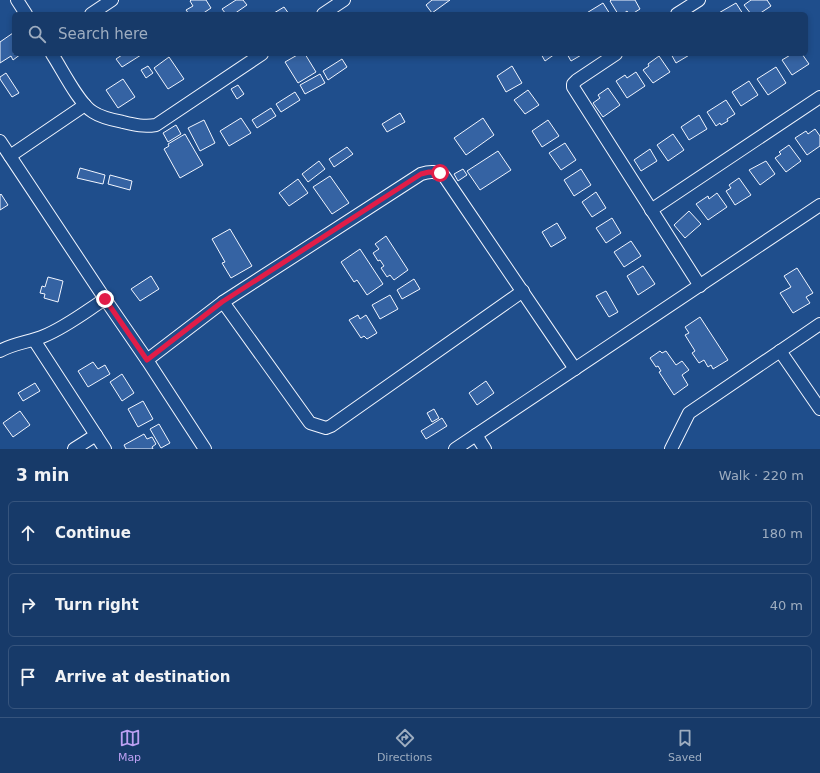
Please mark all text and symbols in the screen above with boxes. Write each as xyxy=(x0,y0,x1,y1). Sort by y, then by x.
search box xyxy=(12,12,808,56)
icon: search xyxy=(26,23,48,45)
text: Search here xyxy=(58,25,148,43)
route start xyxy=(431,164,449,182)
route end xyxy=(96,290,114,308)
text: 3 min xyxy=(16,465,69,485)
text: Walk · 220 m xyxy=(719,468,804,483)
icon: ahead xyxy=(17,522,39,544)
text: Continue xyxy=(55,524,131,542)
text: 180 m xyxy=(761,526,803,541)
icon: right xyxy=(17,594,39,616)
text: Turn right xyxy=(55,596,139,614)
text: 40 m xyxy=(770,598,803,613)
icon: arrive xyxy=(17,666,39,688)
text: Arrive at destination xyxy=(55,668,230,686)
tab: Map xyxy=(118,727,141,764)
tab: Directions xyxy=(377,727,432,764)
tab: Saved xyxy=(668,727,702,764)

